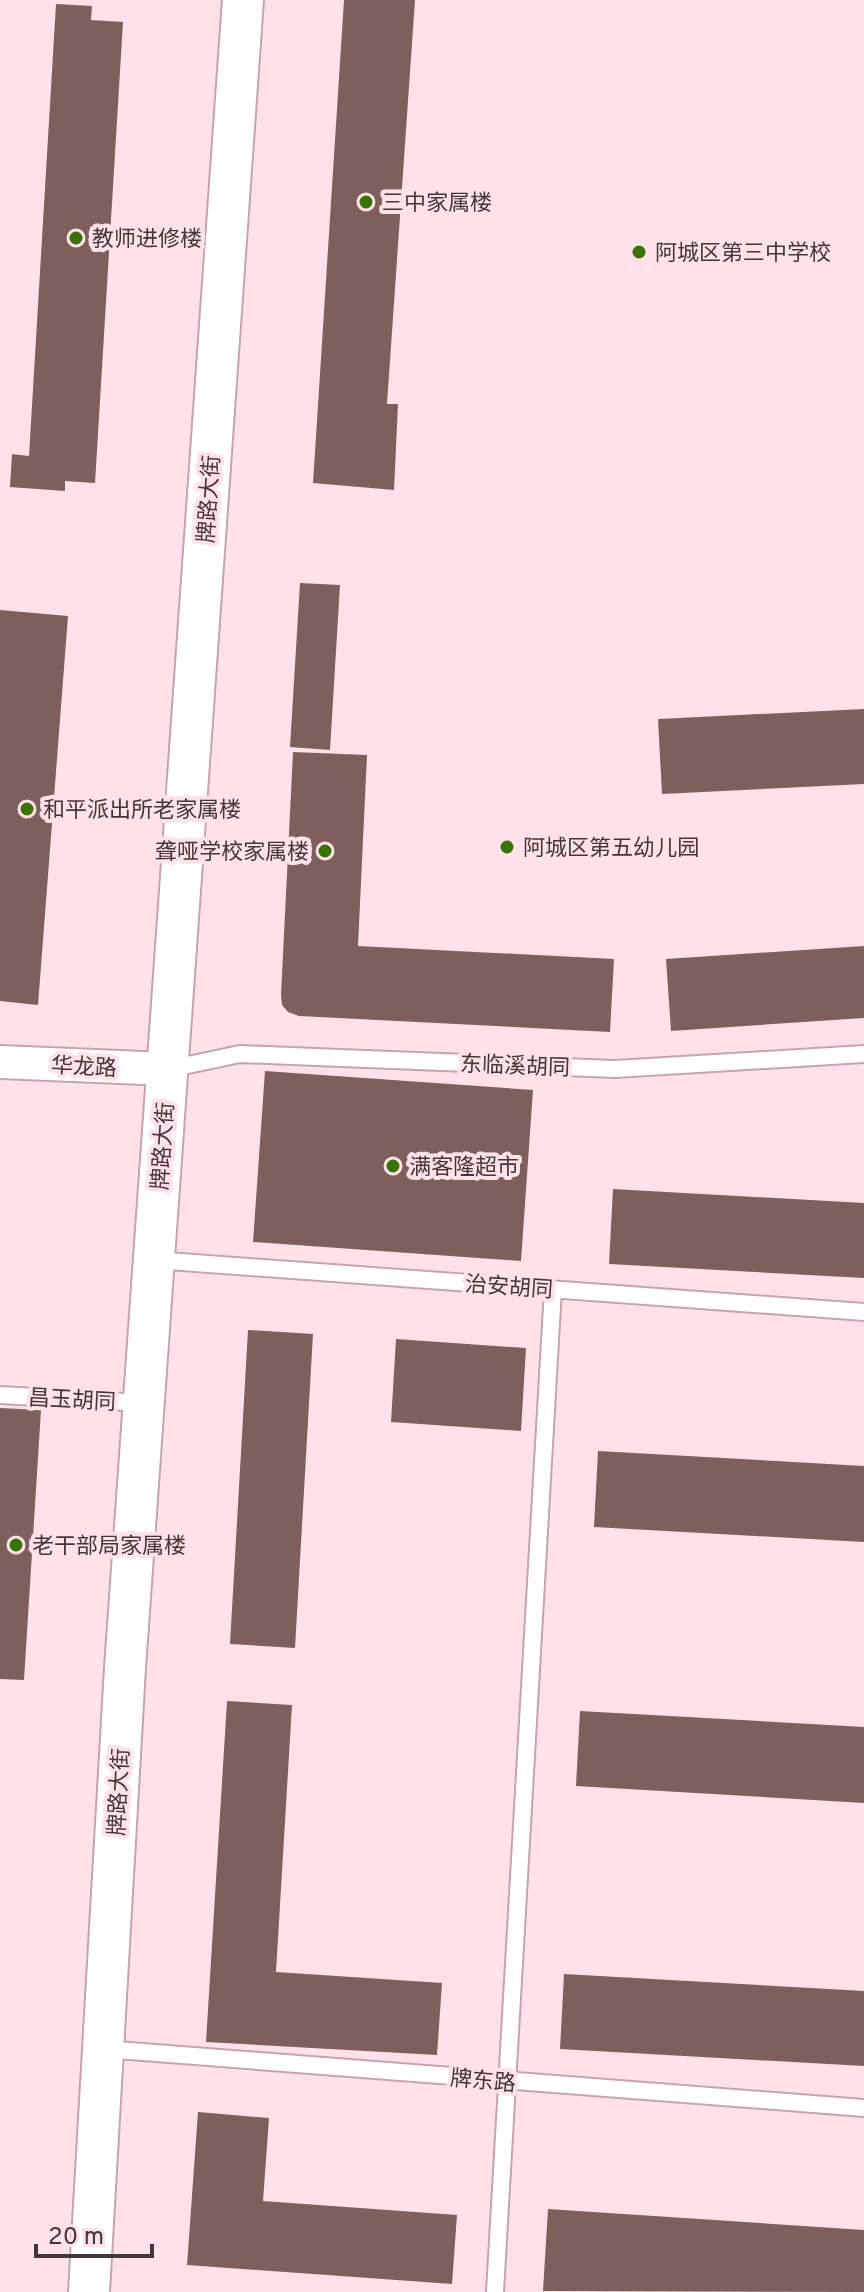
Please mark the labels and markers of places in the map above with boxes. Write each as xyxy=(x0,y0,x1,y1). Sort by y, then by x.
place label: 三中家属楼 xyxy=(382,191,492,218)
marker: 三中家属楼 xyxy=(357,193,375,211)
place label: 教师进修楼 xyxy=(92,227,202,254)
marker: 教师进修楼 xyxy=(67,229,85,247)
place label: 阿城区第三中学校 xyxy=(655,241,831,268)
marker: 阿城区第三中学校 xyxy=(630,243,648,261)
place label: 和平派出所老家属楼 xyxy=(43,798,241,825)
marker: 和平派出所老家属楼 xyxy=(18,800,36,818)
place label: 阿城区第五幼儿园 xyxy=(523,836,699,863)
marker: 阿城区第五幼儿园 xyxy=(498,838,516,856)
place label: 聋哑学校家属楼 xyxy=(155,840,309,867)
marker: 聋哑学校家属楼 xyxy=(316,842,334,860)
place label: 满客隆超市 xyxy=(409,1155,519,1182)
marker: 满客隆超市 xyxy=(384,1157,402,1175)
place label: 老干部局家属楼 xyxy=(32,1534,186,1561)
marker: 老干部局家属楼 xyxy=(7,1536,25,1554)

